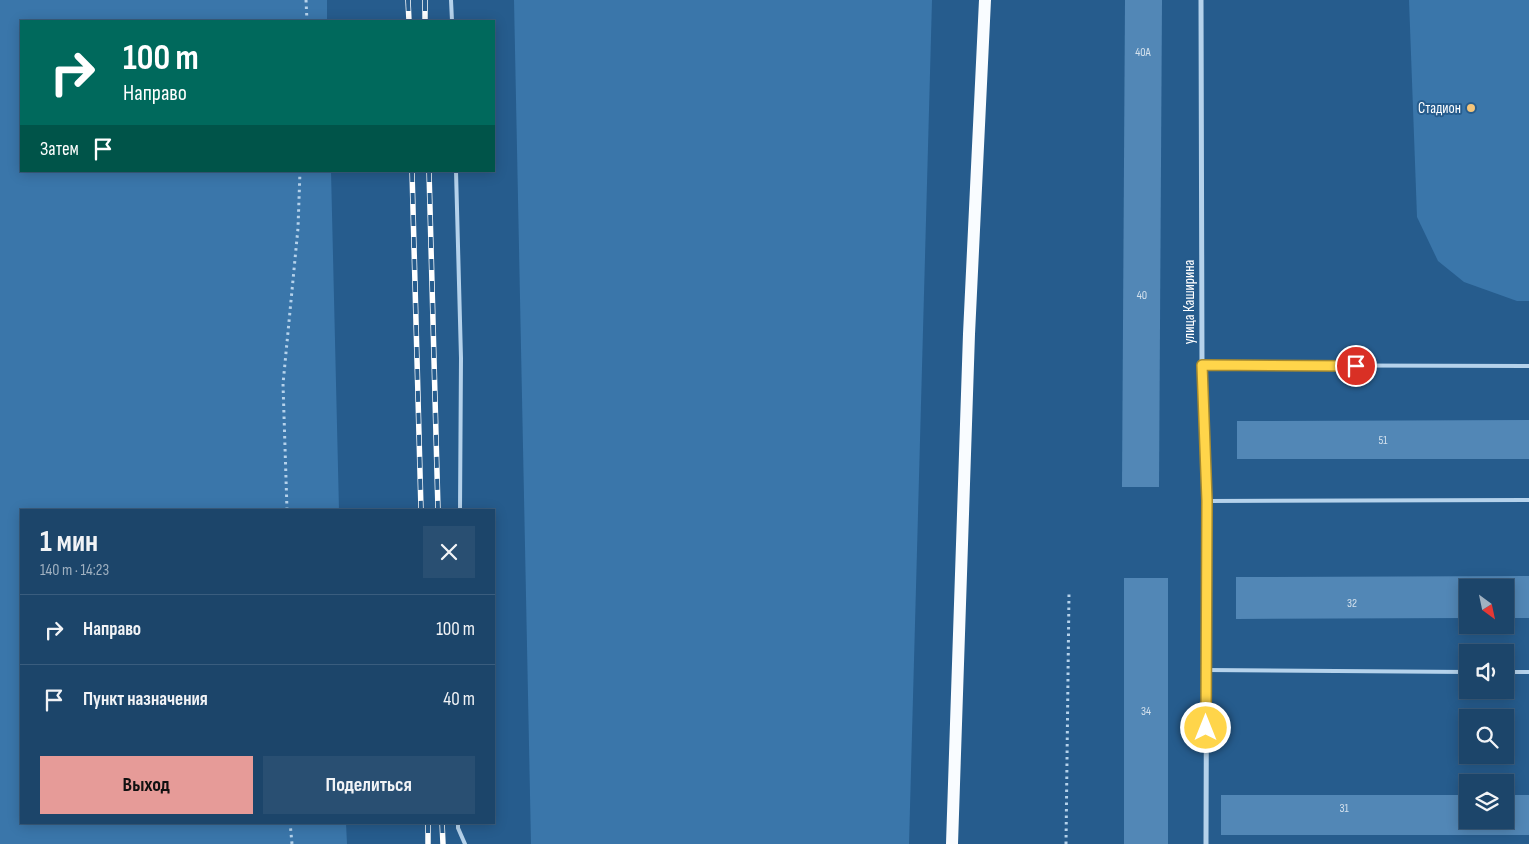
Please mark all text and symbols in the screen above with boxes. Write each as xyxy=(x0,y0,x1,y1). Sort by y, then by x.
text: 100 m xyxy=(123,37,199,80)
icon: right xyxy=(40,40,105,105)
house number: 40А xyxy=(1135,45,1152,60)
text: Направо xyxy=(123,80,187,107)
place label: Стадион xyxy=(1418,99,1461,118)
marker: Стадион xyxy=(1465,102,1477,114)
icon: arrive xyxy=(89,135,117,163)
text: Затем xyxy=(40,138,79,161)
street label: улица Каширина xyxy=(1180,259,1199,344)
house number: 40 xyxy=(1137,288,1147,303)
pin xyxy=(1335,345,1377,387)
icon: arrive xyxy=(1342,352,1370,380)
house number: 51 xyxy=(1378,433,1388,448)
text: 1 мин xyxy=(40,524,98,560)
button: close xyxy=(423,526,475,578)
text: 140 m · 14:23 xyxy=(40,561,109,580)
north arrow xyxy=(1459,579,1514,634)
map controls xyxy=(1459,579,1514,829)
house number: 32 xyxy=(1347,596,1357,611)
icon: right xyxy=(40,616,68,644)
text: Направо xyxy=(83,618,141,641)
text: 100 m xyxy=(436,618,475,641)
button: sound xyxy=(1459,644,1514,699)
icon: arrive xyxy=(40,686,68,714)
text: Пункт назначения xyxy=(83,688,208,711)
text: 40 m xyxy=(443,688,475,711)
position arrow xyxy=(1179,701,1231,753)
house number: 34 xyxy=(1141,704,1151,719)
button: search xyxy=(1459,709,1514,764)
button: Выход xyxy=(40,756,253,814)
button: Поделиться xyxy=(263,756,475,814)
button: layers xyxy=(1459,774,1514,829)
house number: 31 xyxy=(1339,801,1349,816)

